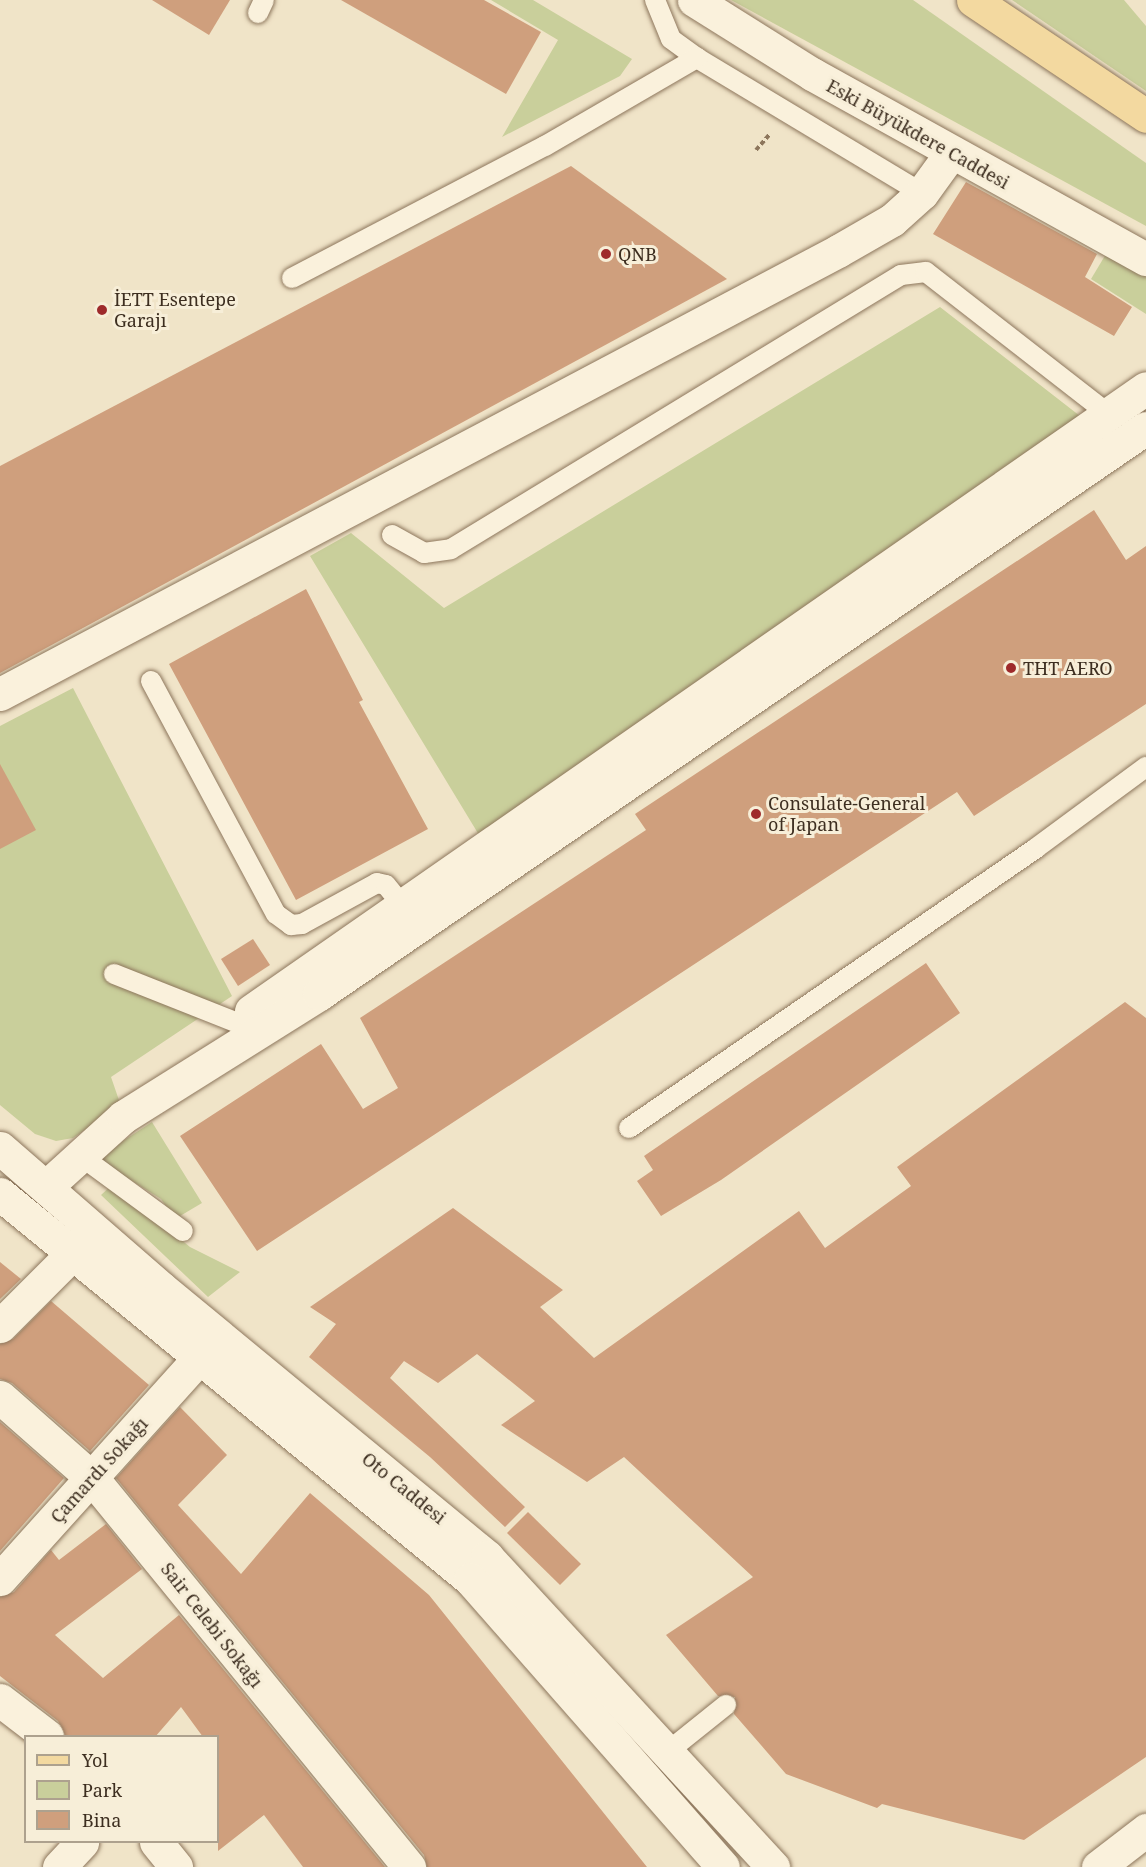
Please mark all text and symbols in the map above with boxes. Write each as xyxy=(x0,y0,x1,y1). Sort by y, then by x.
street label: Eski Büyükdere Caddesi xyxy=(823,75,1013,193)
place label: QNB xyxy=(618,243,657,265)
marker: QNB xyxy=(599,247,613,261)
place label: İETT Esentepe Garajı xyxy=(114,289,236,332)
marker: İETT Esentepe Garajı xyxy=(95,303,109,317)
place label: THT AERO xyxy=(1023,657,1113,679)
marker: THT AERO xyxy=(1004,661,1018,675)
place label: Consulate-General of Japan xyxy=(768,793,925,836)
marker: Consulate-General of Japan xyxy=(749,807,763,821)
street label: Çamardı Sokağı xyxy=(46,1413,152,1527)
street label: Oto Caddesi xyxy=(358,1448,450,1528)
street label: Sair Celebi Sokağı xyxy=(157,1558,267,1692)
legend xyxy=(24,1735,219,1843)
text: Yol xyxy=(82,1748,108,1772)
text: Park xyxy=(82,1778,122,1802)
text: Bina xyxy=(82,1808,121,1832)

